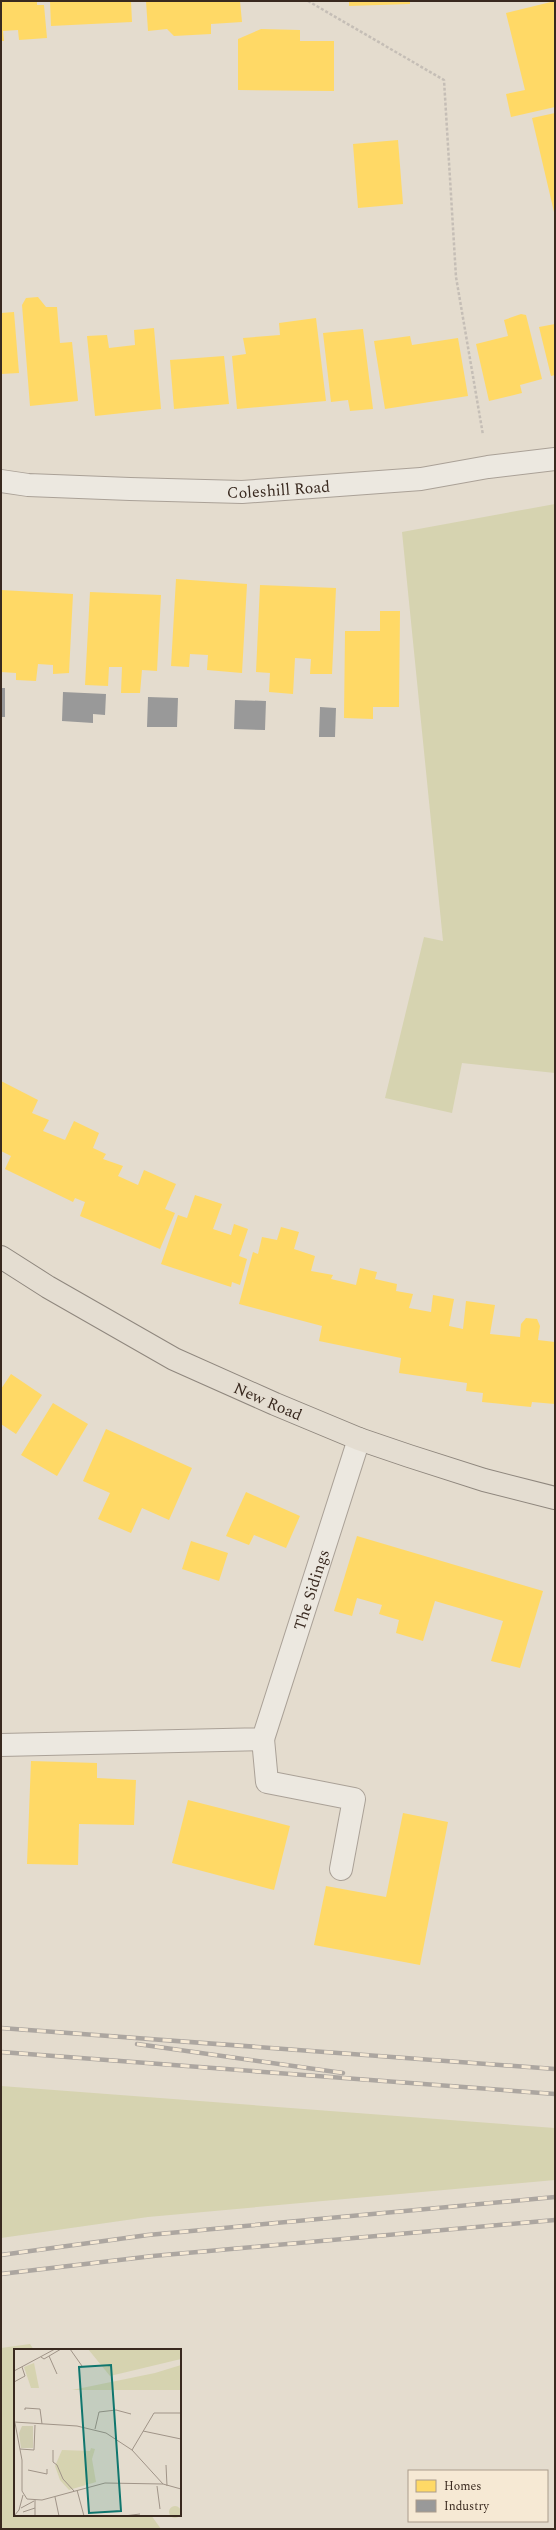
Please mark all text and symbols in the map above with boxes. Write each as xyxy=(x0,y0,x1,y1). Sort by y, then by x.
street label: Coleshill Road xyxy=(227,475,331,505)
street label: New Road xyxy=(230,1376,306,1427)
street label: The Sidings xyxy=(288,1546,336,1634)
inset map xyxy=(14,2349,181,2516)
legend xyxy=(408,2470,548,2522)
text: Homes xyxy=(444,2477,482,2496)
text: Industry xyxy=(444,2497,490,2516)

